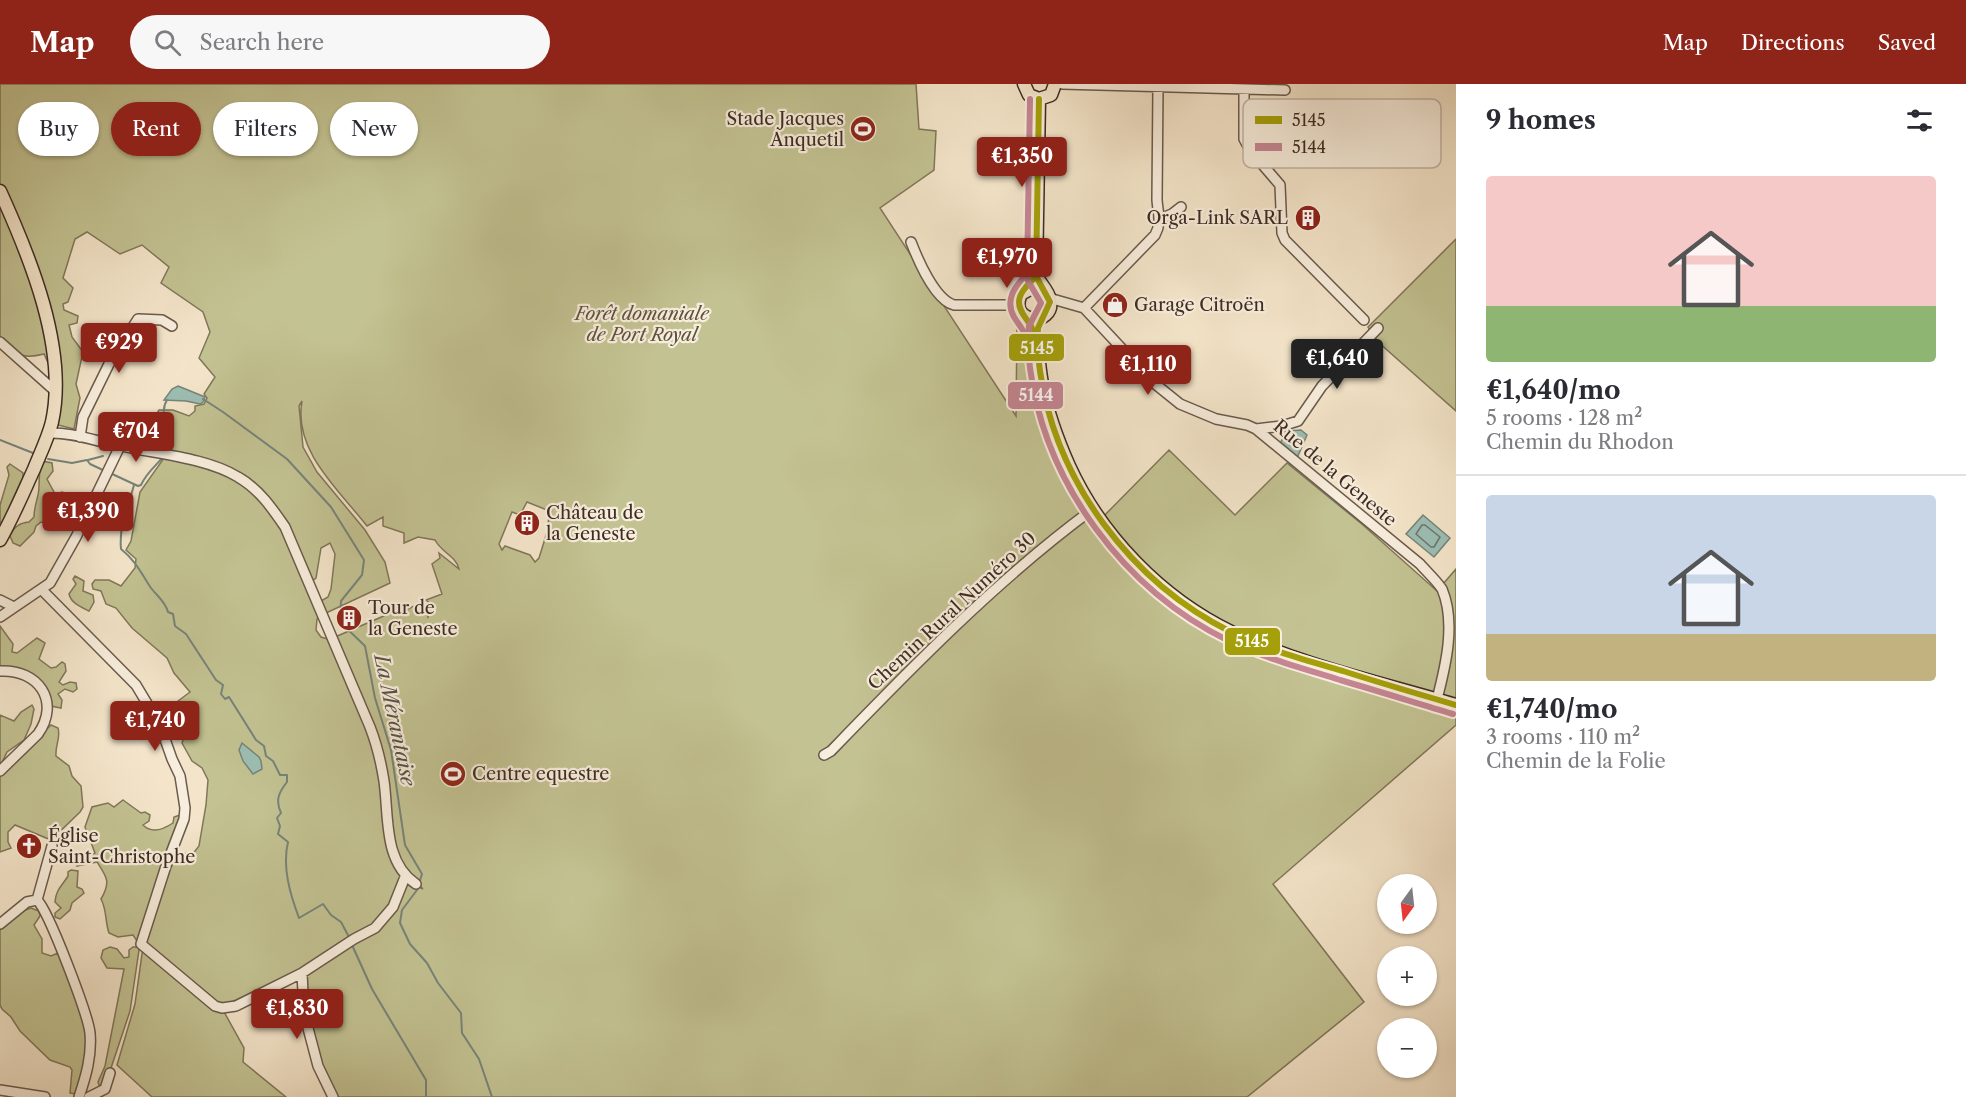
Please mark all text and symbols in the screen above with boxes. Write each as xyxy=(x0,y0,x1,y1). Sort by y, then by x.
search box xyxy=(130,15,550,69)
text: Map xyxy=(30,25,94,59)
icon: search xyxy=(151,26,184,59)
text: Search here xyxy=(199,29,324,56)
text: Map xyxy=(1663,30,1708,55)
text: Directions xyxy=(1741,30,1845,55)
text: Saved xyxy=(1878,30,1936,55)
legend xyxy=(1243,99,1441,168)
chip: Buy xyxy=(18,102,99,156)
chip: Rent xyxy=(111,102,201,156)
chip: Filters xyxy=(213,102,318,156)
chip: New xyxy=(330,102,418,156)
text: 9 homes xyxy=(1486,104,1596,136)
icon: filters xyxy=(1903,104,1936,137)
place label: Stade Jacques Anquetil xyxy=(727,108,844,151)
text: 5145 xyxy=(1292,110,1325,130)
sports icon: Stade Jacques Anquetil xyxy=(848,114,878,144)
pin: €1,350 xyxy=(973,137,1071,188)
text: 5144 xyxy=(1292,137,1326,157)
text: €1,350 xyxy=(991,144,1053,168)
building icon: Orga-Link SARL xyxy=(1293,203,1323,233)
place label: Orga-Link SARL xyxy=(1146,207,1288,229)
icon: home xyxy=(1657,215,1765,323)
pin: €1,970 xyxy=(958,238,1056,289)
text: €1,970 xyxy=(976,245,1038,269)
shop icon: Garage Citroën xyxy=(1100,290,1130,320)
place label: Garage Citroën xyxy=(1134,294,1265,316)
park label: Forêt domaniale de Port Royal xyxy=(573,303,710,346)
pin: €929 xyxy=(83,323,155,374)
text: €929 xyxy=(95,330,143,354)
line badge: 5145 xyxy=(1008,333,1065,362)
text: 5145 xyxy=(1020,338,1054,358)
pin: €1,640 xyxy=(1288,339,1386,390)
pin: €1,110 xyxy=(1099,345,1197,396)
text: €1,640 xyxy=(1305,346,1369,370)
text: €1,110 xyxy=(1119,352,1177,376)
text: €1,640/mo xyxy=(1486,374,1621,406)
line badge: 5144 xyxy=(1007,381,1064,410)
text: 5144 xyxy=(1019,385,1054,405)
text: 5 rooms · 128 m² xyxy=(1486,406,1642,430)
pin: €704 xyxy=(100,412,172,463)
street label: Rue de la Geneste xyxy=(1269,415,1401,531)
text: €704 xyxy=(112,419,160,443)
text: Chemin du Rhodon xyxy=(1486,430,1674,454)
pin: €1,390 xyxy=(39,492,137,543)
text: €1,390 xyxy=(56,499,120,523)
place label: Château de la Geneste xyxy=(546,502,644,545)
building icon: Château de la Geneste xyxy=(512,508,542,538)
street label: Chemin Rural Numéro 30 xyxy=(863,527,1041,695)
icon: home xyxy=(1657,534,1765,642)
place label: Tour de la Geneste xyxy=(368,597,458,640)
building icon: Tour de la Geneste xyxy=(334,603,364,633)
line badge: 5145 xyxy=(1224,627,1281,656)
text: 5145 xyxy=(1235,631,1269,651)
water label: La Mérantaise xyxy=(369,650,421,789)
text: €1,740/mo xyxy=(1486,693,1617,725)
pin: €1,740 xyxy=(106,701,204,752)
text: €1,740 xyxy=(124,708,186,732)
text: 3 rooms · 110 m² xyxy=(1486,725,1640,749)
text: Chemin de la Folie xyxy=(1486,749,1666,773)
sports icon: Centre equestre xyxy=(438,759,468,789)
place label: Centre equestre xyxy=(472,763,609,785)
place label: Église Saint-Christophe xyxy=(48,824,195,868)
church icon: Église Saint-Christophe xyxy=(14,831,44,861)
north arrow xyxy=(1377,874,1437,934)
map controls xyxy=(1377,874,1437,1078)
button: + xyxy=(1377,946,1437,1006)
pin: €1,830 xyxy=(248,989,346,1040)
text: €1,830 xyxy=(265,996,329,1020)
button: − xyxy=(1377,1018,1437,1078)

